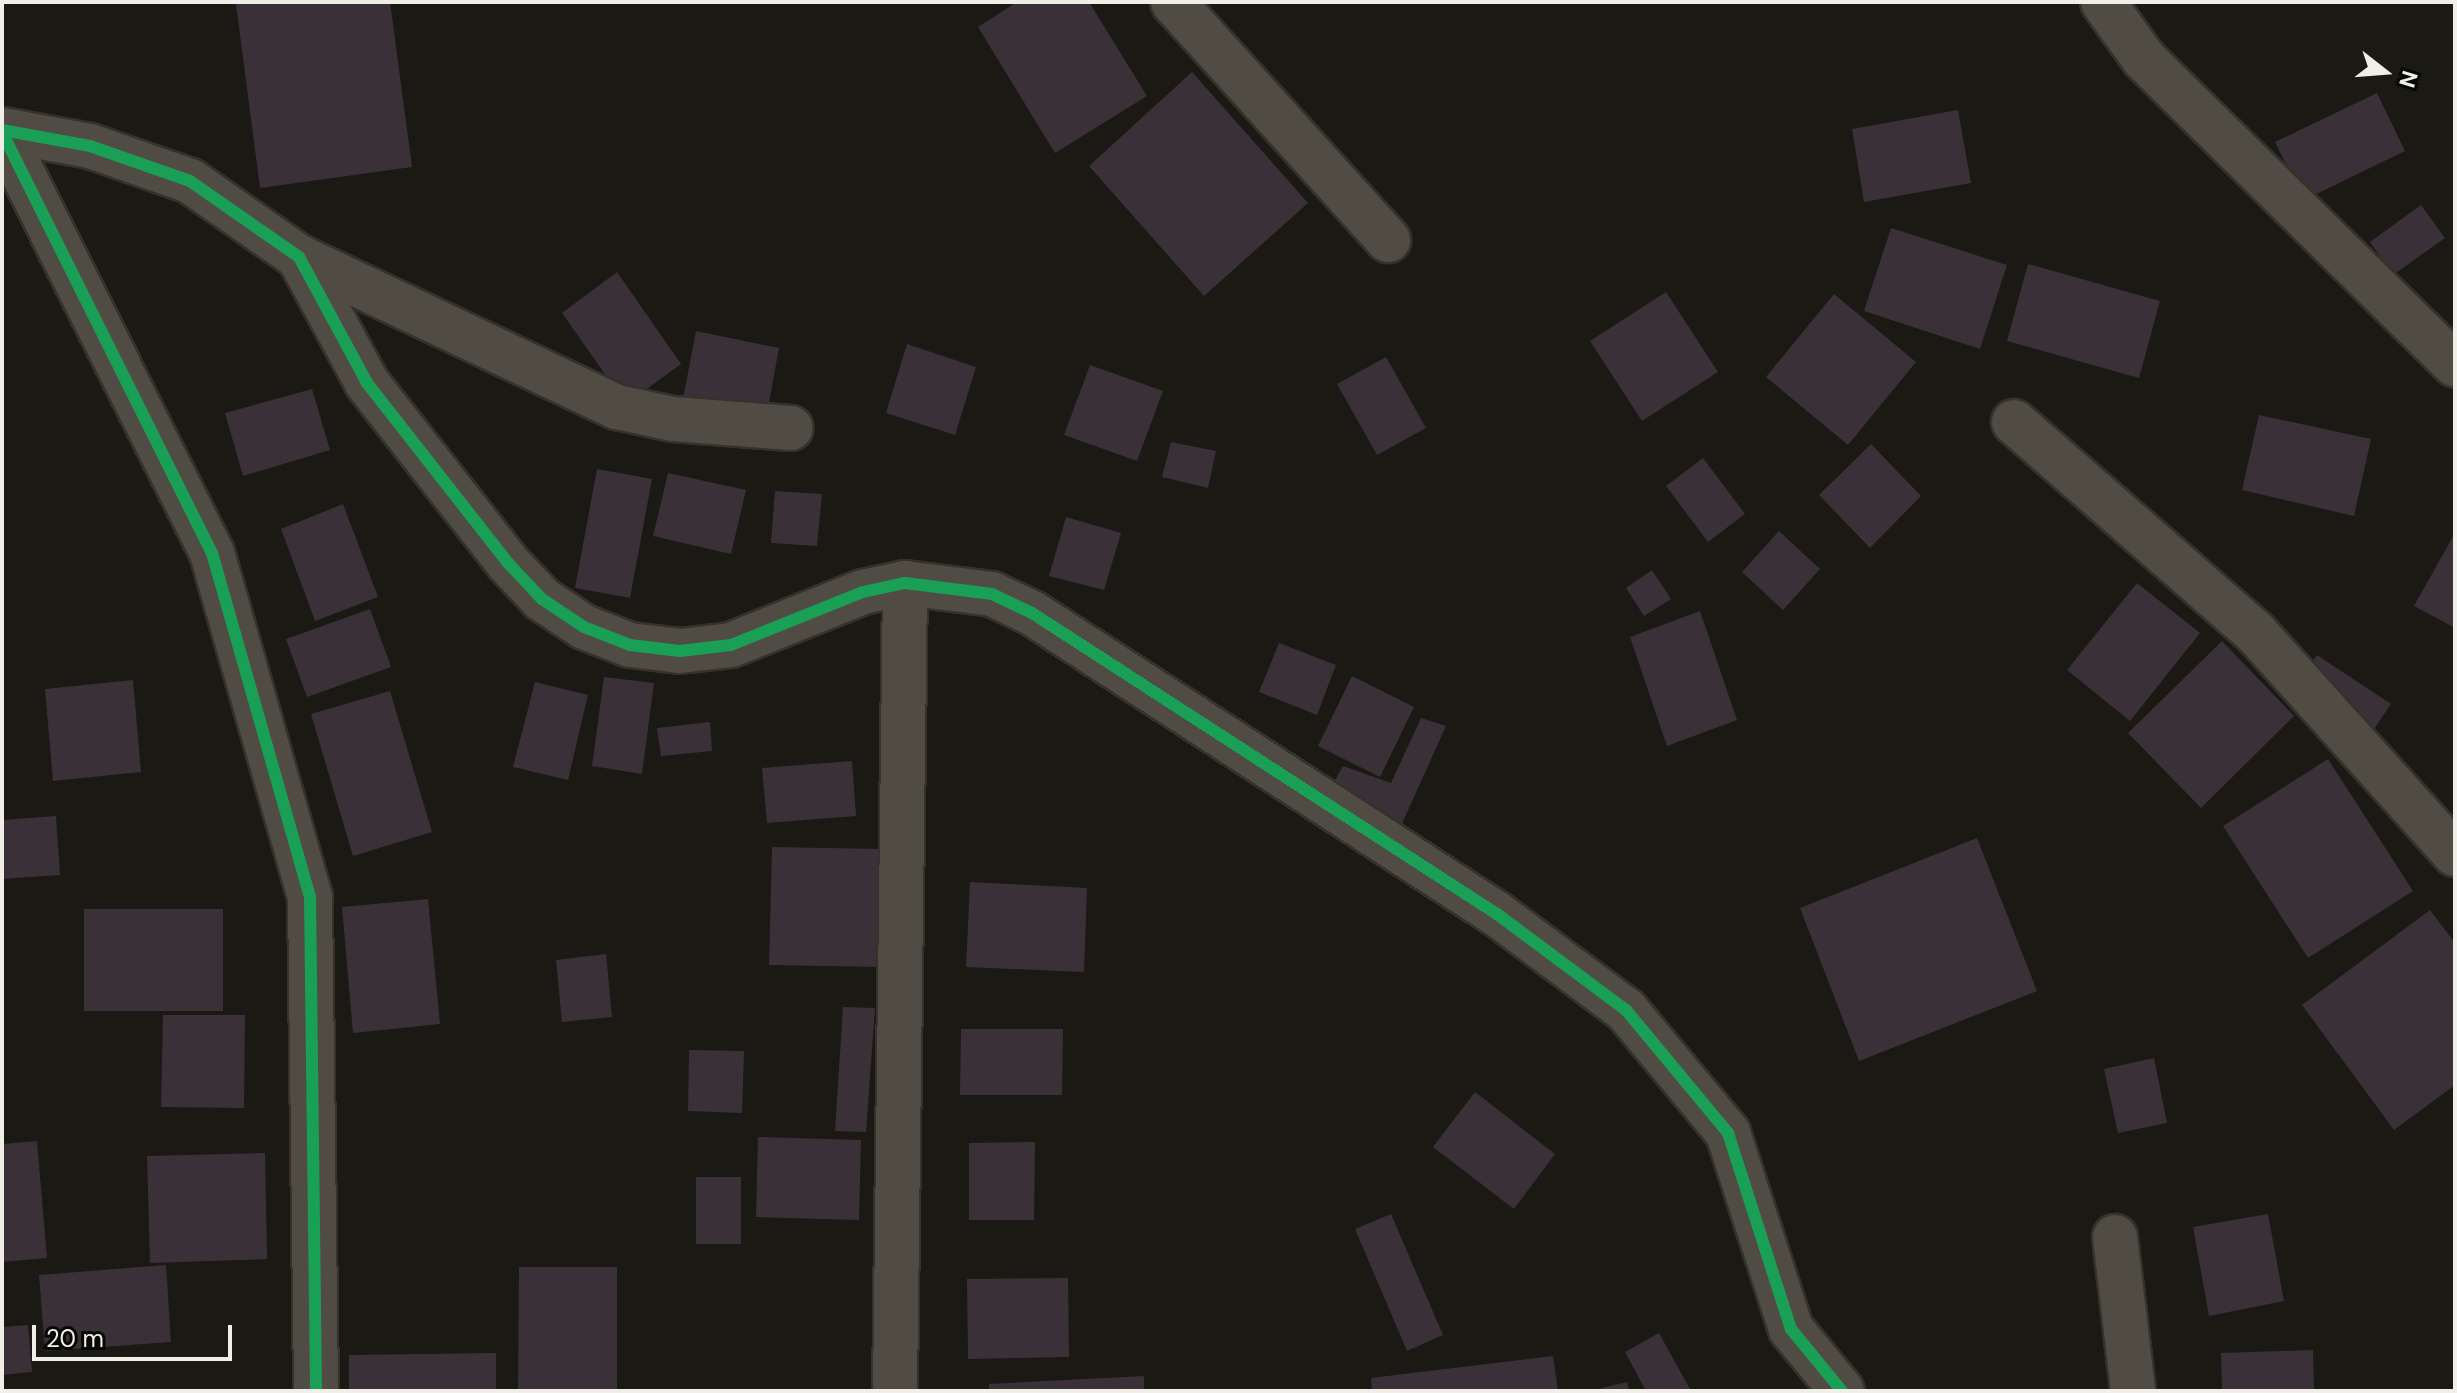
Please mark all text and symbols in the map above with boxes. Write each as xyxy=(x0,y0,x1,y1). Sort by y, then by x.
north arrow xyxy=(2345,32,2425,112)
text: N xyxy=(2392,67,2425,91)
scale bar xyxy=(36,1309,236,1359)
text: 20 m xyxy=(46,1323,104,1354)

